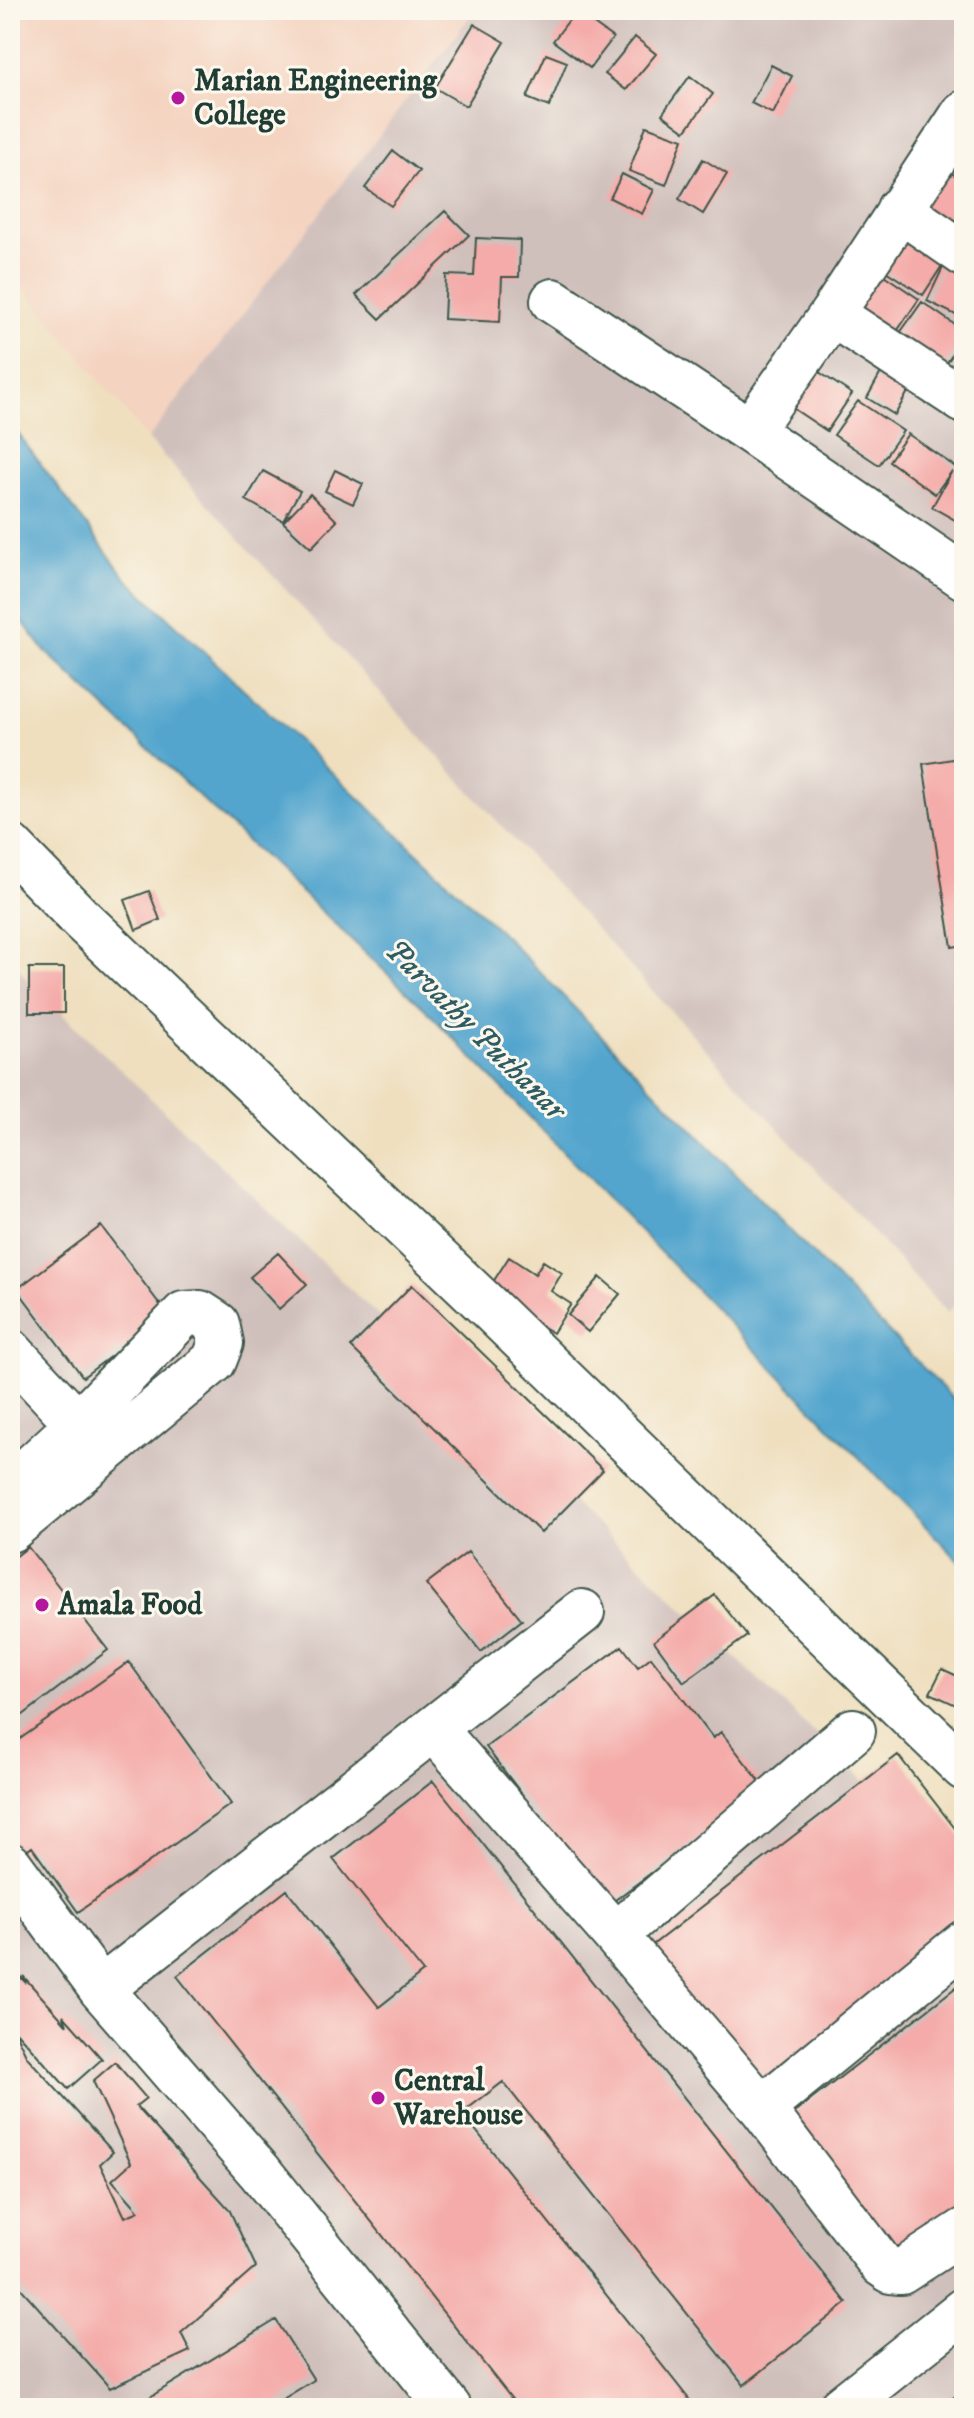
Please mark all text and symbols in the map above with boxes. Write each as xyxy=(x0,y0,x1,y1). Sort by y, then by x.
place label: Marian Engineering College xyxy=(194,63,438,134)
marker: Marian Engineering College xyxy=(169,89,187,107)
water label: Parvathy Puthanar xyxy=(376,931,576,1131)
place label: Amala Food xyxy=(57,1587,203,1624)
marker: Amala Food xyxy=(33,1596,51,1614)
place label: Central Warehouse xyxy=(393,2063,524,2134)
marker: Central Warehouse xyxy=(369,2089,387,2107)

